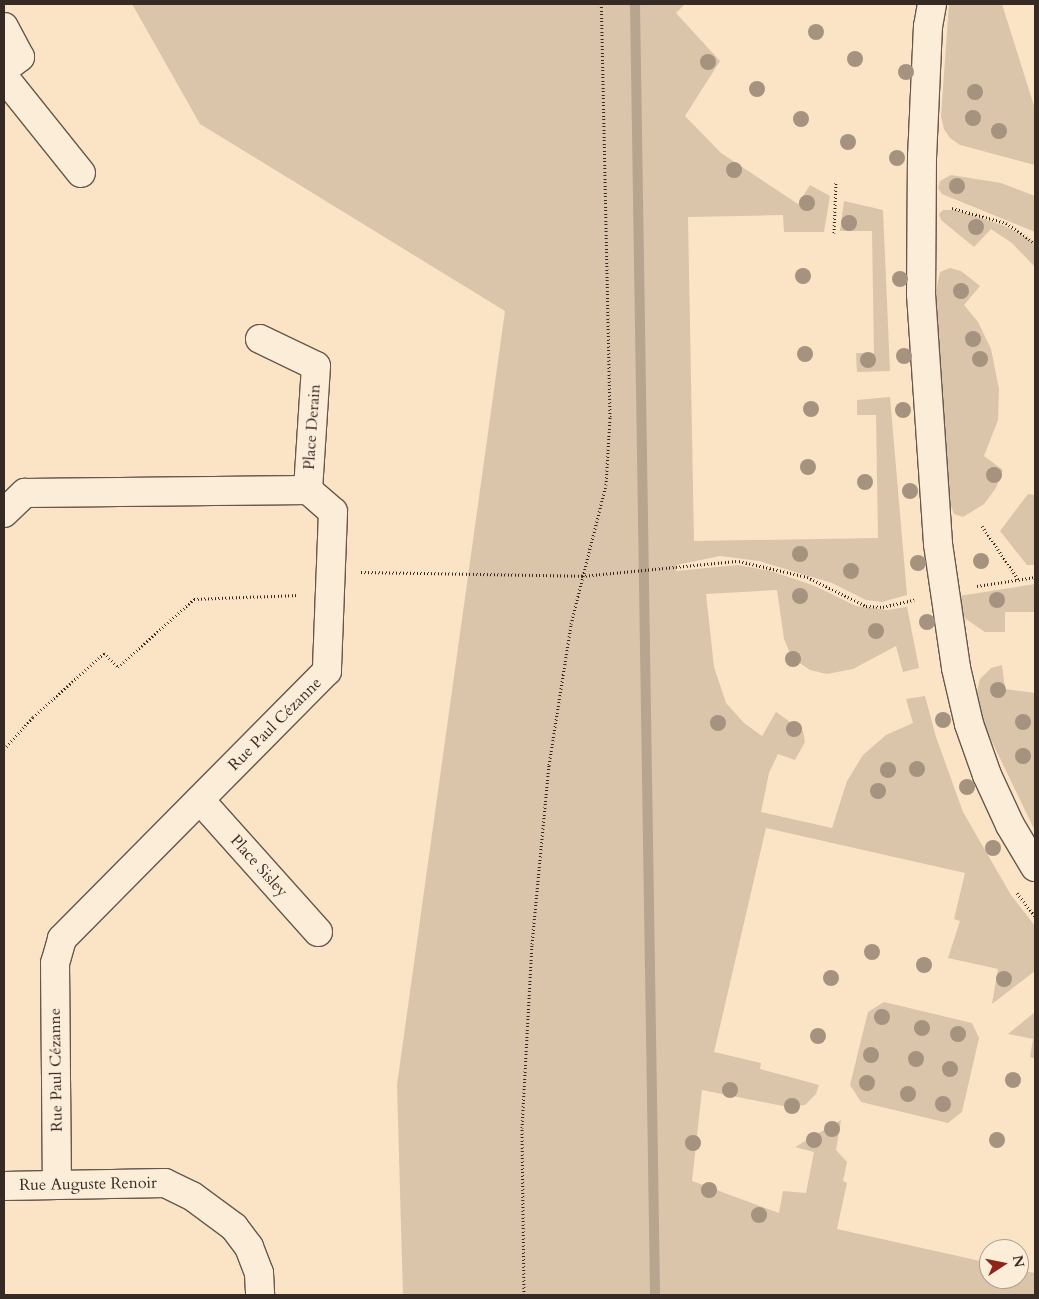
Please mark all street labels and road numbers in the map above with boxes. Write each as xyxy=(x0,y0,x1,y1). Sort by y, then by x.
street label: Place Derain xyxy=(299,383,325,471)
street label: Rue Paul Cézanne xyxy=(224,673,326,775)
street label: Place Sisley xyxy=(226,831,292,901)
street label: Rue Paul Cézanne xyxy=(45,1008,67,1132)
street label: Rue Auguste Renoir xyxy=(19,1173,157,1195)

